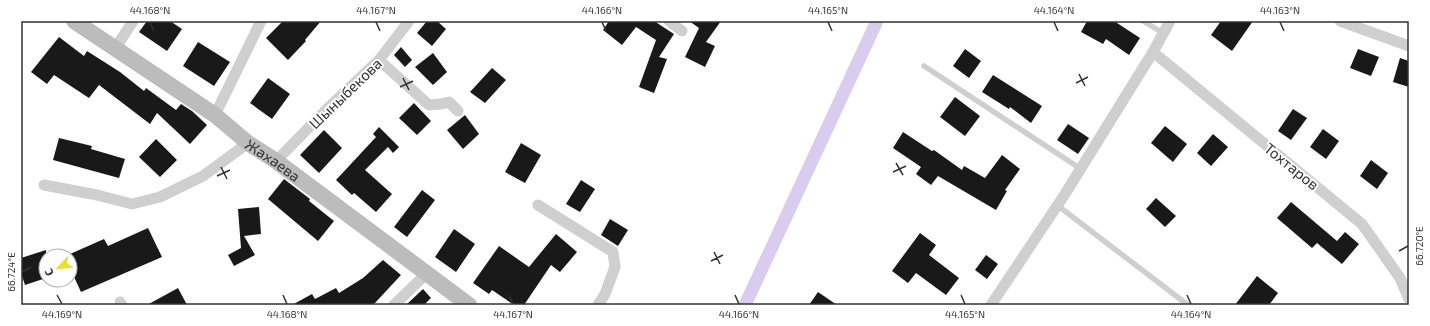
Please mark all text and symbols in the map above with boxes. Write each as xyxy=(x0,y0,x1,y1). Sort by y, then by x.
text: 44.168°N xyxy=(130,4,170,16)
text: 44.167°N xyxy=(356,4,396,16)
text: 44.166°N xyxy=(582,4,622,16)
text: 44.165°N xyxy=(808,4,848,16)
text: 44.164°N xyxy=(1034,4,1074,16)
text: 44.163°N xyxy=(1260,4,1300,16)
street label: Шыныбекова xyxy=(305,54,385,132)
street label: Жахаева xyxy=(242,135,304,185)
street label: Тохтаров xyxy=(1261,139,1323,193)
text: 66.720°E xyxy=(1413,226,1425,266)
north arrow xyxy=(38,248,78,288)
text: 66.724°E xyxy=(5,252,17,292)
text: С xyxy=(41,266,56,278)
text: 44.169°N xyxy=(42,308,82,320)
text: 44.168°N xyxy=(267,308,307,320)
text: 44.167°N xyxy=(493,308,533,320)
text: 44.166°N xyxy=(719,308,759,320)
text: 44.165°N xyxy=(945,308,985,320)
text: 44.164°N xyxy=(1171,308,1211,320)

